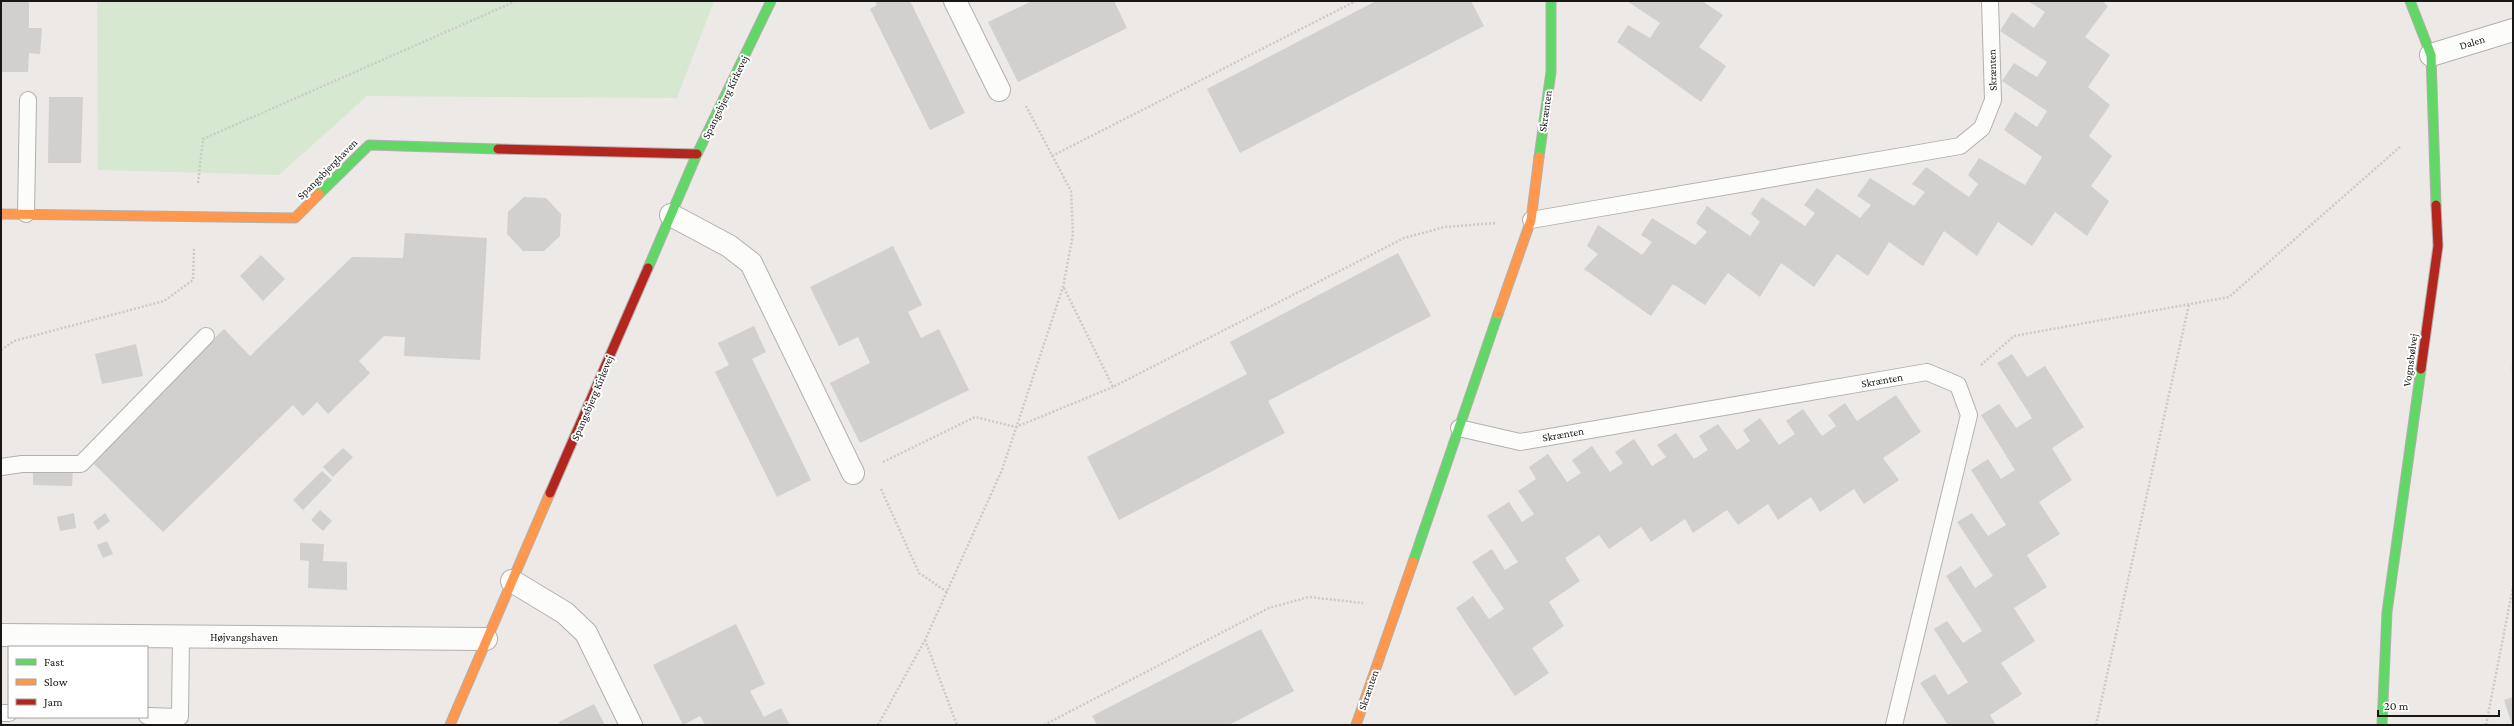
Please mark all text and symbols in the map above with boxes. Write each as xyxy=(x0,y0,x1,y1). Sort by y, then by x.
street label: Dalen xyxy=(2458,32,2486,52)
street label: Skrænten xyxy=(1985,49,1999,91)
street label: Spangsbjerg Kirkevej xyxy=(700,53,751,141)
street label: Skrænten xyxy=(1536,89,1554,133)
street label: Spangsbjerghaven xyxy=(294,136,360,202)
street label: Vognsbølvej xyxy=(2400,333,2421,387)
street label: Spangsbjerg Kirkevej xyxy=(569,353,616,443)
street label: Skrænten xyxy=(1860,370,1904,390)
street label: Skrænten xyxy=(1541,424,1585,444)
street label: Højvangshaven xyxy=(210,631,278,644)
legend xyxy=(8,646,148,718)
text: Fast xyxy=(44,655,65,669)
street label: Skrænten xyxy=(1356,668,1381,712)
text: Slow xyxy=(44,675,68,689)
scale bar xyxy=(2378,692,2499,718)
text: Jam xyxy=(43,695,63,709)
text: 20 m xyxy=(2384,699,2409,713)

